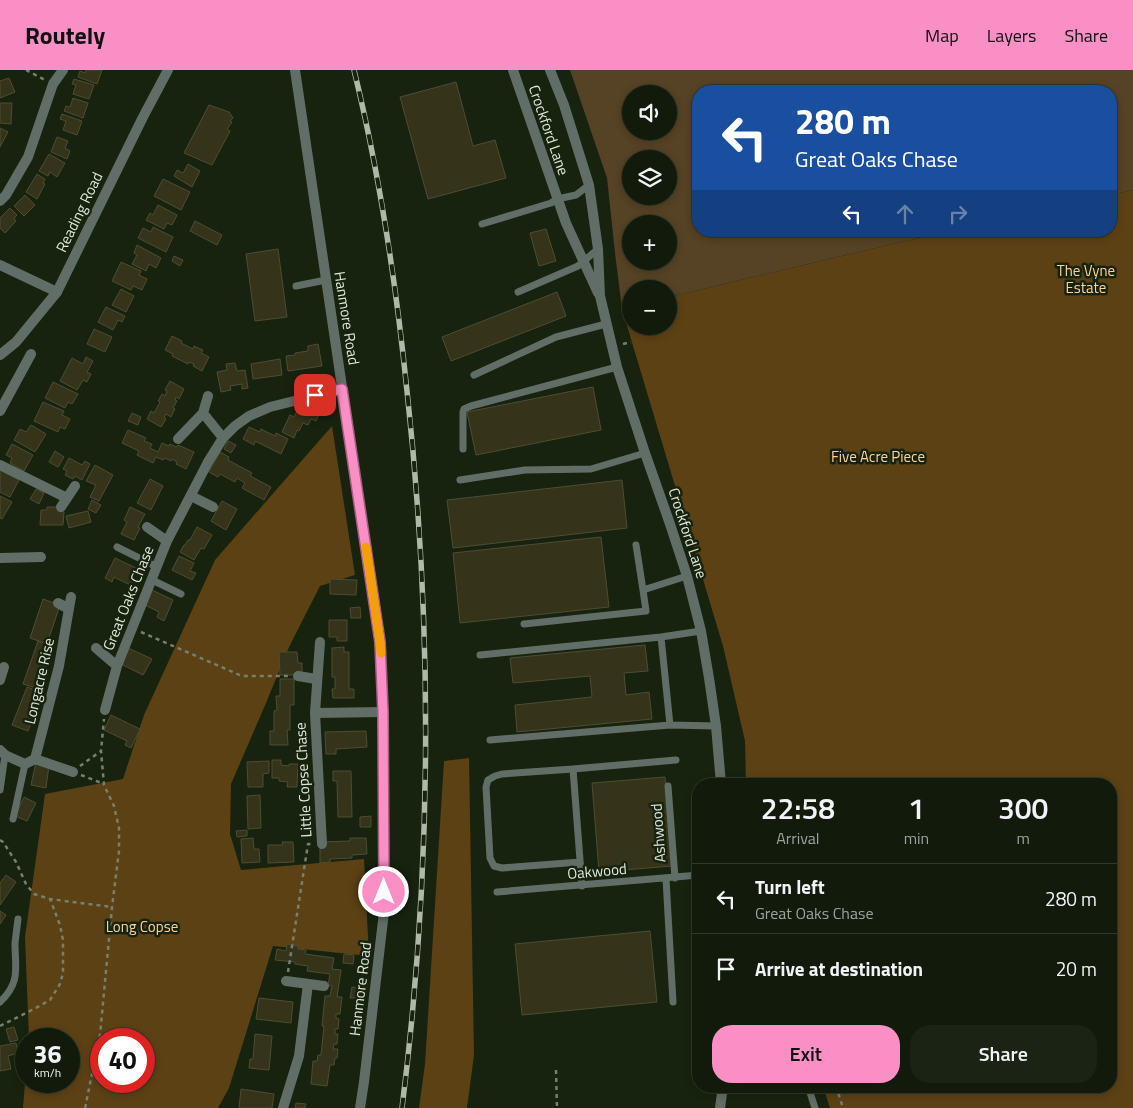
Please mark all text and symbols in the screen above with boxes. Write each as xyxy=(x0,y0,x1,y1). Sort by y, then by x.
text: Routely xyxy=(25,17,105,53)
text: Map xyxy=(925,22,959,49)
text: Layers xyxy=(987,22,1036,49)
text: Share xyxy=(1064,22,1108,49)
street label: Crockford Lane xyxy=(523,82,575,178)
map controls xyxy=(622,85,677,335)
button: sound xyxy=(622,85,677,140)
text: 280 m xyxy=(795,94,891,148)
icon: left xyxy=(712,105,777,170)
text: Great Oaks Chase xyxy=(795,142,958,176)
button: layers xyxy=(622,150,677,205)
street label: Reading Road xyxy=(50,168,108,256)
icon: left xyxy=(838,200,866,228)
icon: ahead xyxy=(891,200,919,228)
icon: right xyxy=(944,200,972,228)
button: + xyxy=(622,215,677,270)
park label: The Vyne Estate xyxy=(1057,259,1115,299)
street label: Hanmore Road xyxy=(328,270,366,366)
button: − xyxy=(622,280,677,335)
pin xyxy=(294,374,336,416)
icon: arrive xyxy=(301,381,329,409)
park label: Five Acre Piece xyxy=(831,445,925,468)
street label: Crockford Lane xyxy=(663,485,713,581)
street label: Great Oaks Chase xyxy=(97,542,159,654)
street label: Longacre Rise xyxy=(18,636,60,726)
street label: Little Copse Chase xyxy=(288,722,318,838)
text: 22:58 xyxy=(761,785,835,831)
text: 1 xyxy=(908,785,925,831)
text: 300 xyxy=(998,785,1048,831)
street label: Ashwood xyxy=(644,803,672,863)
text: Arrival xyxy=(776,826,820,850)
text: min xyxy=(904,826,929,850)
text: m xyxy=(1016,826,1030,850)
street label: Oakwood xyxy=(566,857,628,885)
position arrow xyxy=(357,865,409,917)
text: Turn left xyxy=(755,872,825,901)
text: 280 m xyxy=(1045,884,1097,913)
icon: left xyxy=(712,885,740,913)
text: Great Oaks Chase xyxy=(755,901,874,925)
park label: Long Copse xyxy=(106,915,178,938)
street label: Hanmore Road xyxy=(343,941,377,1037)
text: Arrive at destination xyxy=(755,954,923,983)
text: 20 m xyxy=(1056,954,1097,983)
icon: arrive xyxy=(712,955,740,983)
button: Exit xyxy=(712,1025,900,1083)
button: Share xyxy=(910,1025,1097,1083)
speed limit sign: 40 xyxy=(90,1028,155,1093)
text: 36 xyxy=(33,1035,62,1073)
text: km/h xyxy=(34,1063,61,1082)

